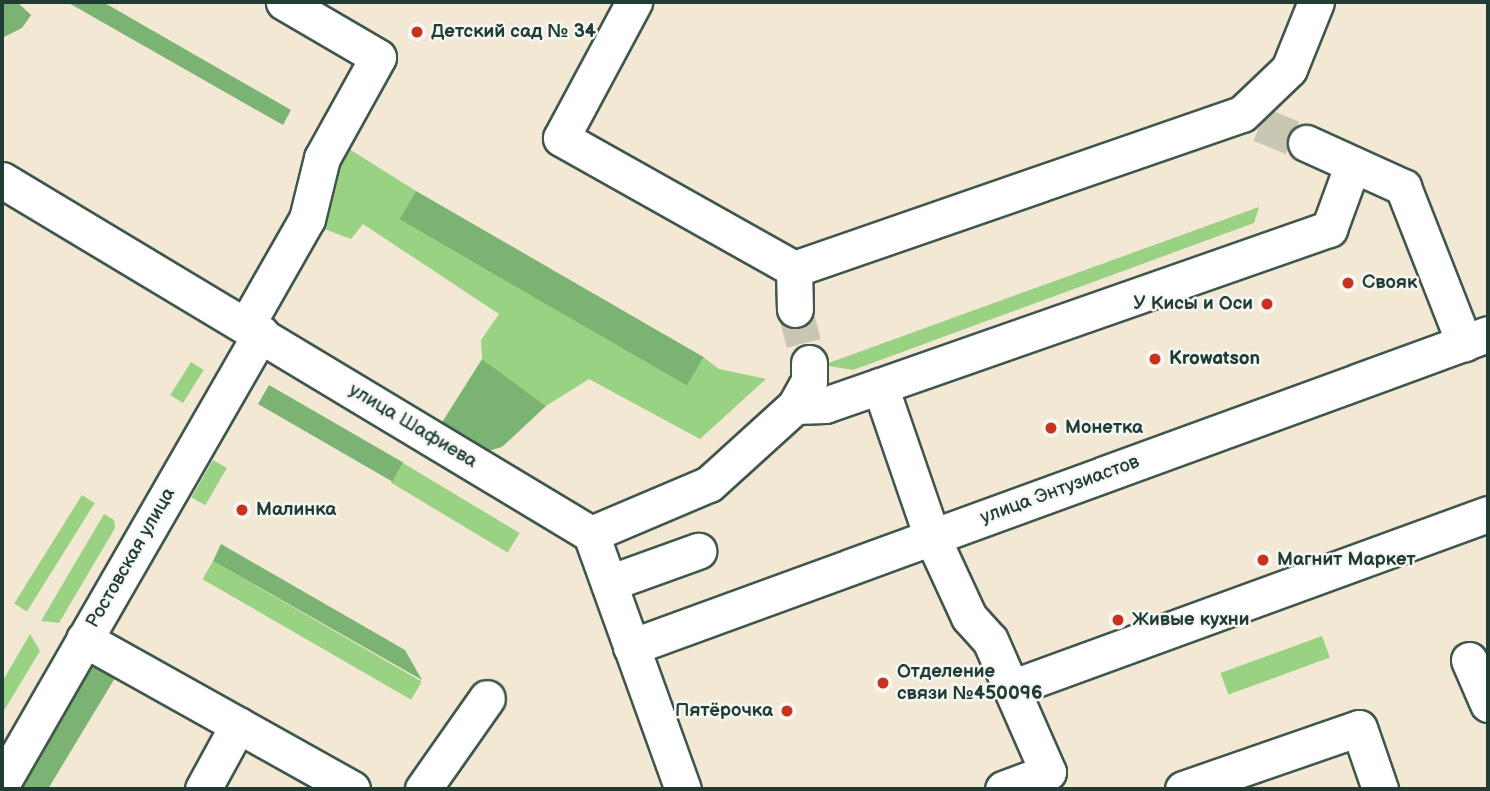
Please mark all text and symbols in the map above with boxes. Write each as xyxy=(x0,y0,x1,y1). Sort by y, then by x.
place label: Детский сад № 34 xyxy=(431,21,596,43)
marker: Детский сад № 34 xyxy=(409,24,425,40)
place label: Свояк xyxy=(1362,272,1417,294)
marker: Свояк xyxy=(1340,275,1356,291)
place label: У Кисы и Оси xyxy=(1134,293,1253,315)
marker: У Кисы и Оси xyxy=(1259,296,1275,312)
place label: Krowatson xyxy=(1169,348,1260,370)
marker: Krowatson xyxy=(1147,351,1163,367)
street label: улица Шафиева xyxy=(345,379,481,473)
place label: Монетка xyxy=(1065,417,1143,439)
marker: Монетка xyxy=(1043,420,1059,436)
street label: улица Энтузиастов xyxy=(977,451,1143,529)
street label: Ростовская улица xyxy=(82,484,180,632)
place label: Малинка xyxy=(256,499,336,521)
marker: Малинка xyxy=(234,502,250,518)
place label: Магнит Маркет xyxy=(1277,549,1416,571)
marker: Магнит Маркет xyxy=(1255,552,1271,568)
place label: Живые кухни xyxy=(1132,609,1250,631)
marker: Живые кухни xyxy=(1110,612,1126,628)
place label: Отделение связи №450096 xyxy=(897,661,1042,705)
marker: Отделение связи №450096 xyxy=(875,675,891,691)
place label: Пятёрочка xyxy=(675,700,773,722)
marker: Пятёрочка xyxy=(779,703,795,719)

